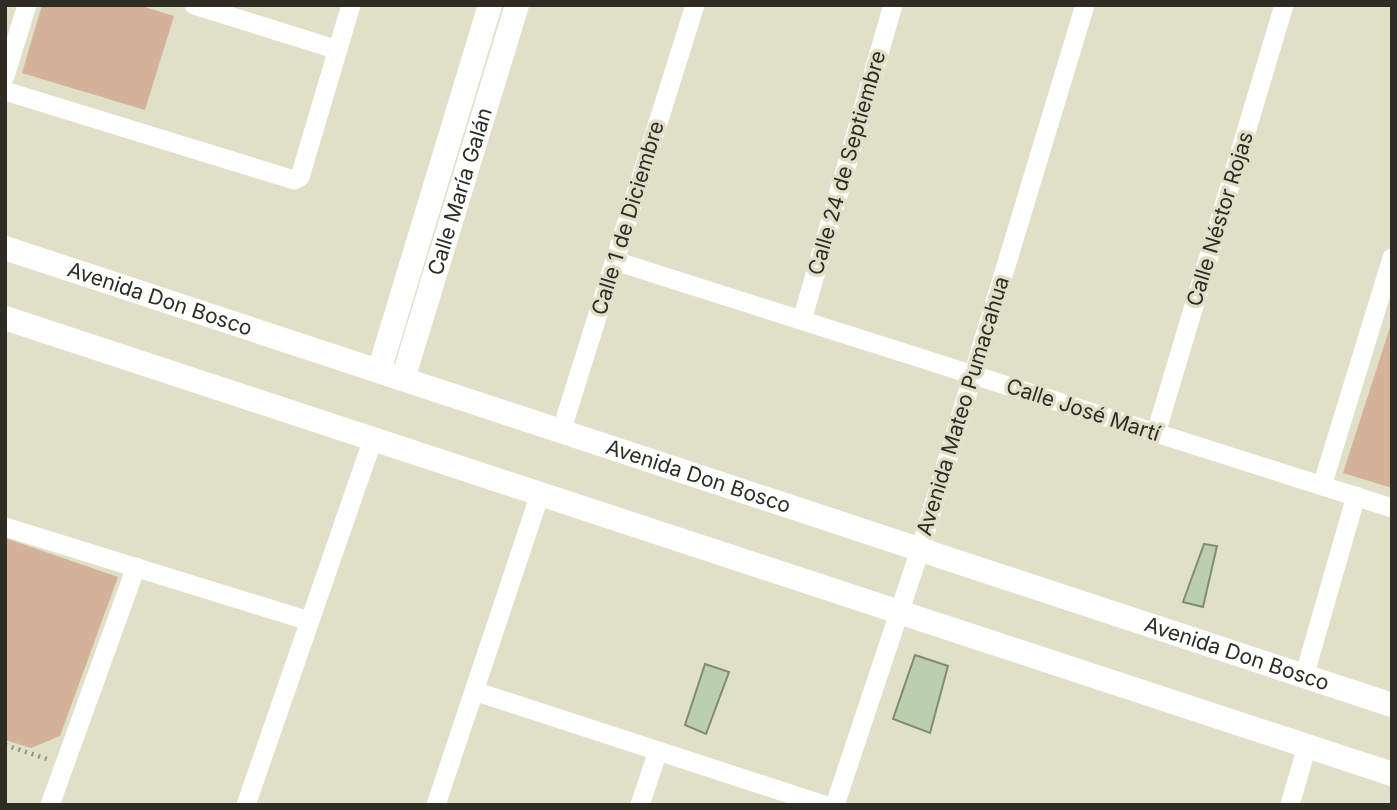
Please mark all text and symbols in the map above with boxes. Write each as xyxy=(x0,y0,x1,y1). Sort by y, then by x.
street label: Calle 24 de Septiembre xyxy=(802,48,891,278)
street label: Calle María Galán xyxy=(422,104,497,278)
street label: Calle 1 de Diciembre xyxy=(586,118,669,318)
street label: Calle Néstor Rojas xyxy=(1181,128,1258,309)
street label: Avenida Don Bosco xyxy=(64,256,255,341)
street label: Avenida Mateo Pumacahua xyxy=(911,273,1014,538)
street label: Calle José Martí xyxy=(1003,373,1164,446)
street label: Avenida Don Bosco xyxy=(603,434,794,518)
street label: Avenida Don Bosco xyxy=(1141,611,1333,695)

